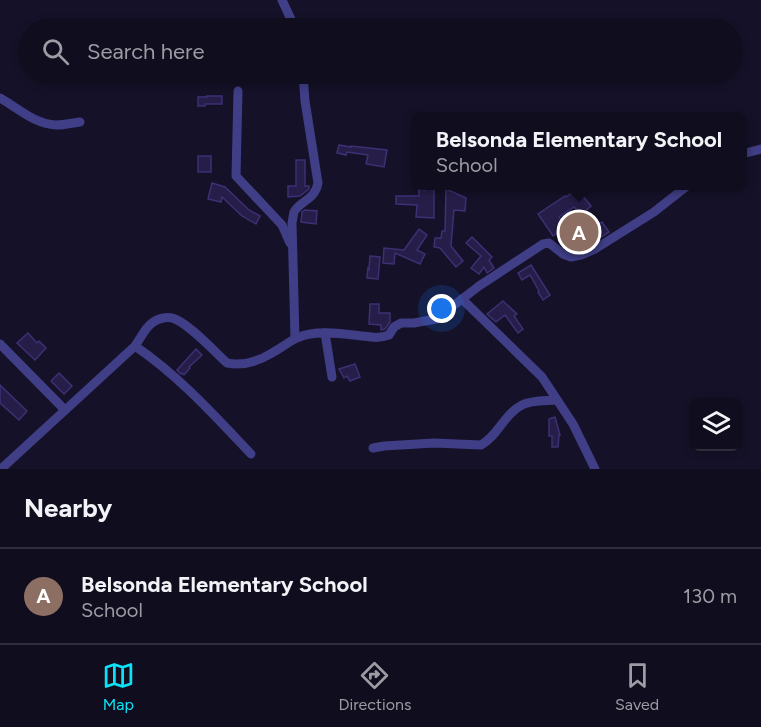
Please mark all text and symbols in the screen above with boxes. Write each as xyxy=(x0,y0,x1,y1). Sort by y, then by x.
search box xyxy=(18,18,743,84)
icon: search xyxy=(39,35,72,68)
text: Search here xyxy=(87,38,205,65)
popup xyxy=(411,112,747,190)
text: Belsonda Elementary School xyxy=(436,126,722,153)
text: School xyxy=(436,153,498,177)
pin: A xyxy=(560,210,598,254)
your location xyxy=(427,294,456,323)
map controls xyxy=(689,397,743,451)
button: layers xyxy=(689,397,743,451)
text: Nearby xyxy=(24,492,112,524)
text: Belsonda Elementary School xyxy=(81,571,368,598)
text: A xyxy=(36,584,51,608)
text: 130 m xyxy=(683,584,737,608)
text: School xyxy=(81,598,143,622)
tab: Map xyxy=(102,659,135,714)
tab: Directions xyxy=(338,659,411,714)
tab: Saved xyxy=(615,659,659,714)

